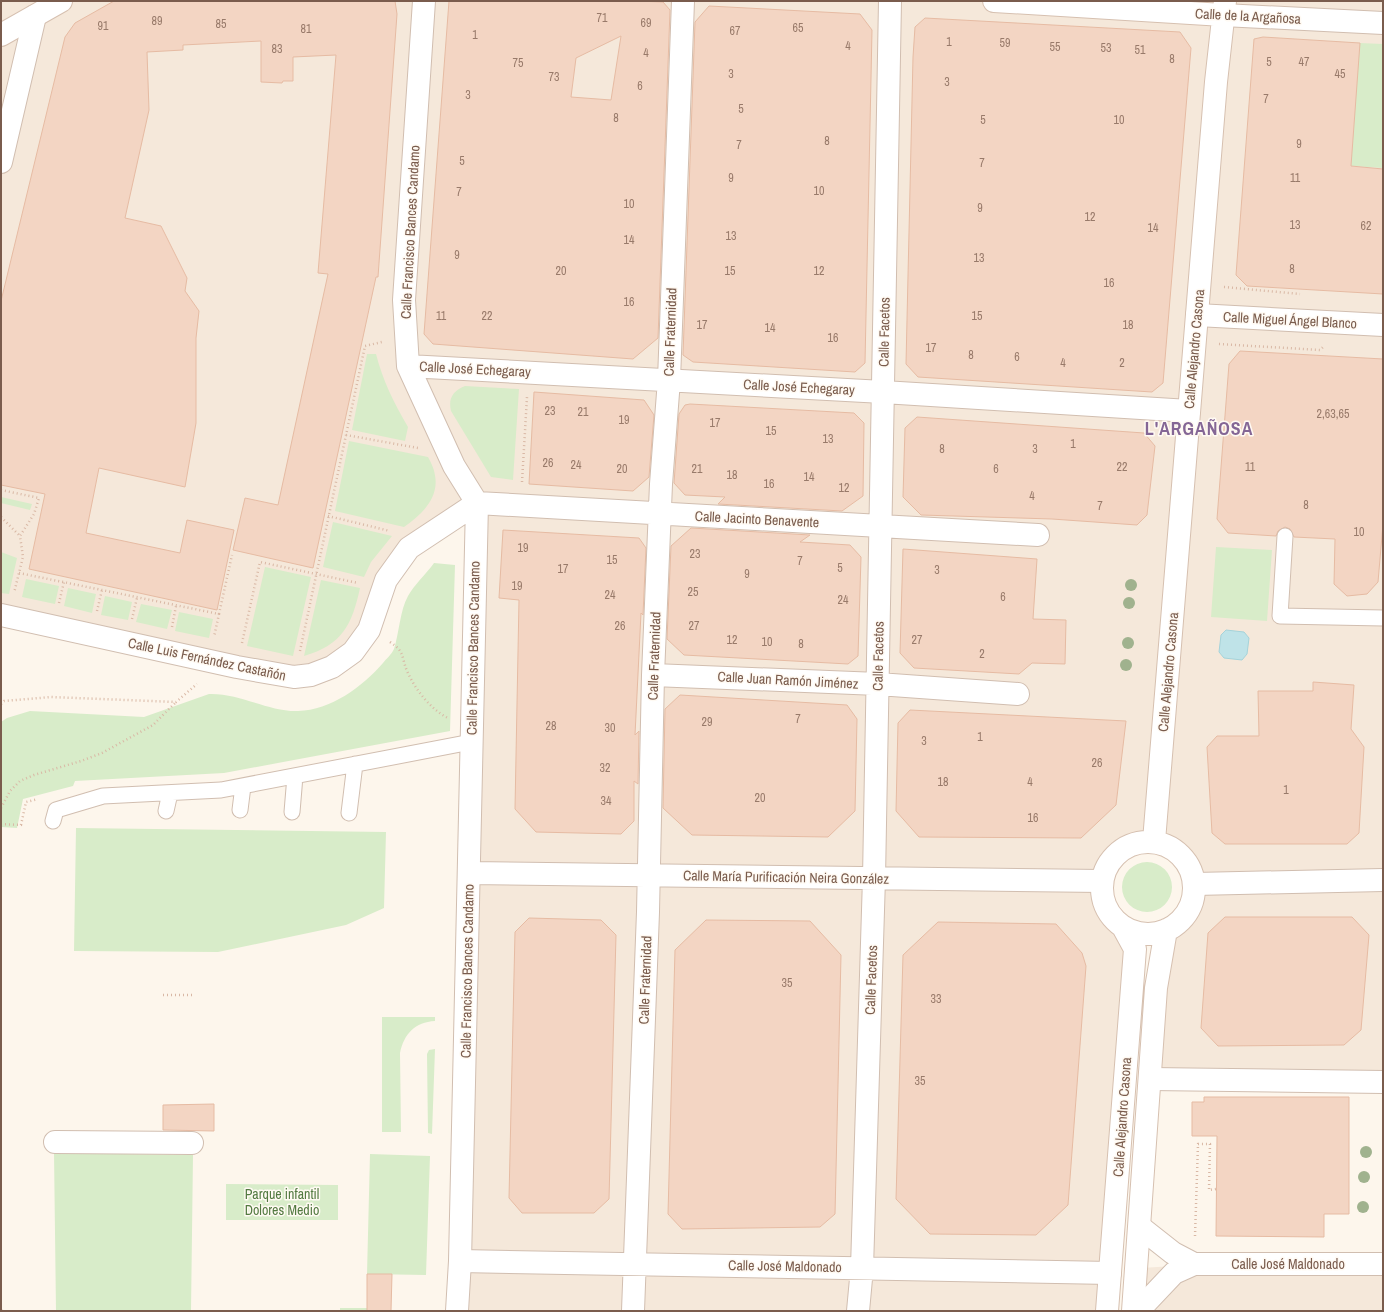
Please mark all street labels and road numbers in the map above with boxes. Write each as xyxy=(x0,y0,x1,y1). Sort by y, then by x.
street label: Calle de la Argañosa xyxy=(1195,4,1302,28)
street label: Calle Francisco Bances Candamo xyxy=(396,145,424,319)
street label: Calle Fraternidad xyxy=(659,287,681,377)
street label: Calle Alejandro Casona xyxy=(1180,288,1208,410)
street label: Calle Facetos xyxy=(874,297,894,367)
street label: Calle Miguel Ángel Blanco xyxy=(1223,308,1357,332)
street label: Calle José Echegaray xyxy=(419,357,531,381)
street label: Calle José Echegaray xyxy=(743,375,855,399)
street label: Calle Jacinto Benavente xyxy=(694,507,820,531)
street label: Calle Francisco Bances Candamo xyxy=(462,561,484,735)
street label: Calle Fraternidad xyxy=(643,611,665,701)
street label: Calle Alejandro Casona xyxy=(1154,611,1182,733)
street label: Calle Facetos xyxy=(868,621,888,691)
street label: Calle Luis Fernández Castañón xyxy=(126,633,288,685)
street label: Calle Juan Ramón Jiménez xyxy=(717,667,859,693)
street label: Calle María Purificación Neira González xyxy=(683,866,889,888)
street label: Calle Francisco Bances Candamo xyxy=(456,884,478,1058)
street label: Calle Fraternidad xyxy=(634,935,656,1025)
street label: Calle Facetos xyxy=(861,945,881,1015)
street label: Calle Alejandro Casona xyxy=(1109,1056,1135,1177)
street label: Calle José Maldonado xyxy=(1231,1255,1345,1273)
street label: Calle José Maldonado xyxy=(728,1256,842,1276)

